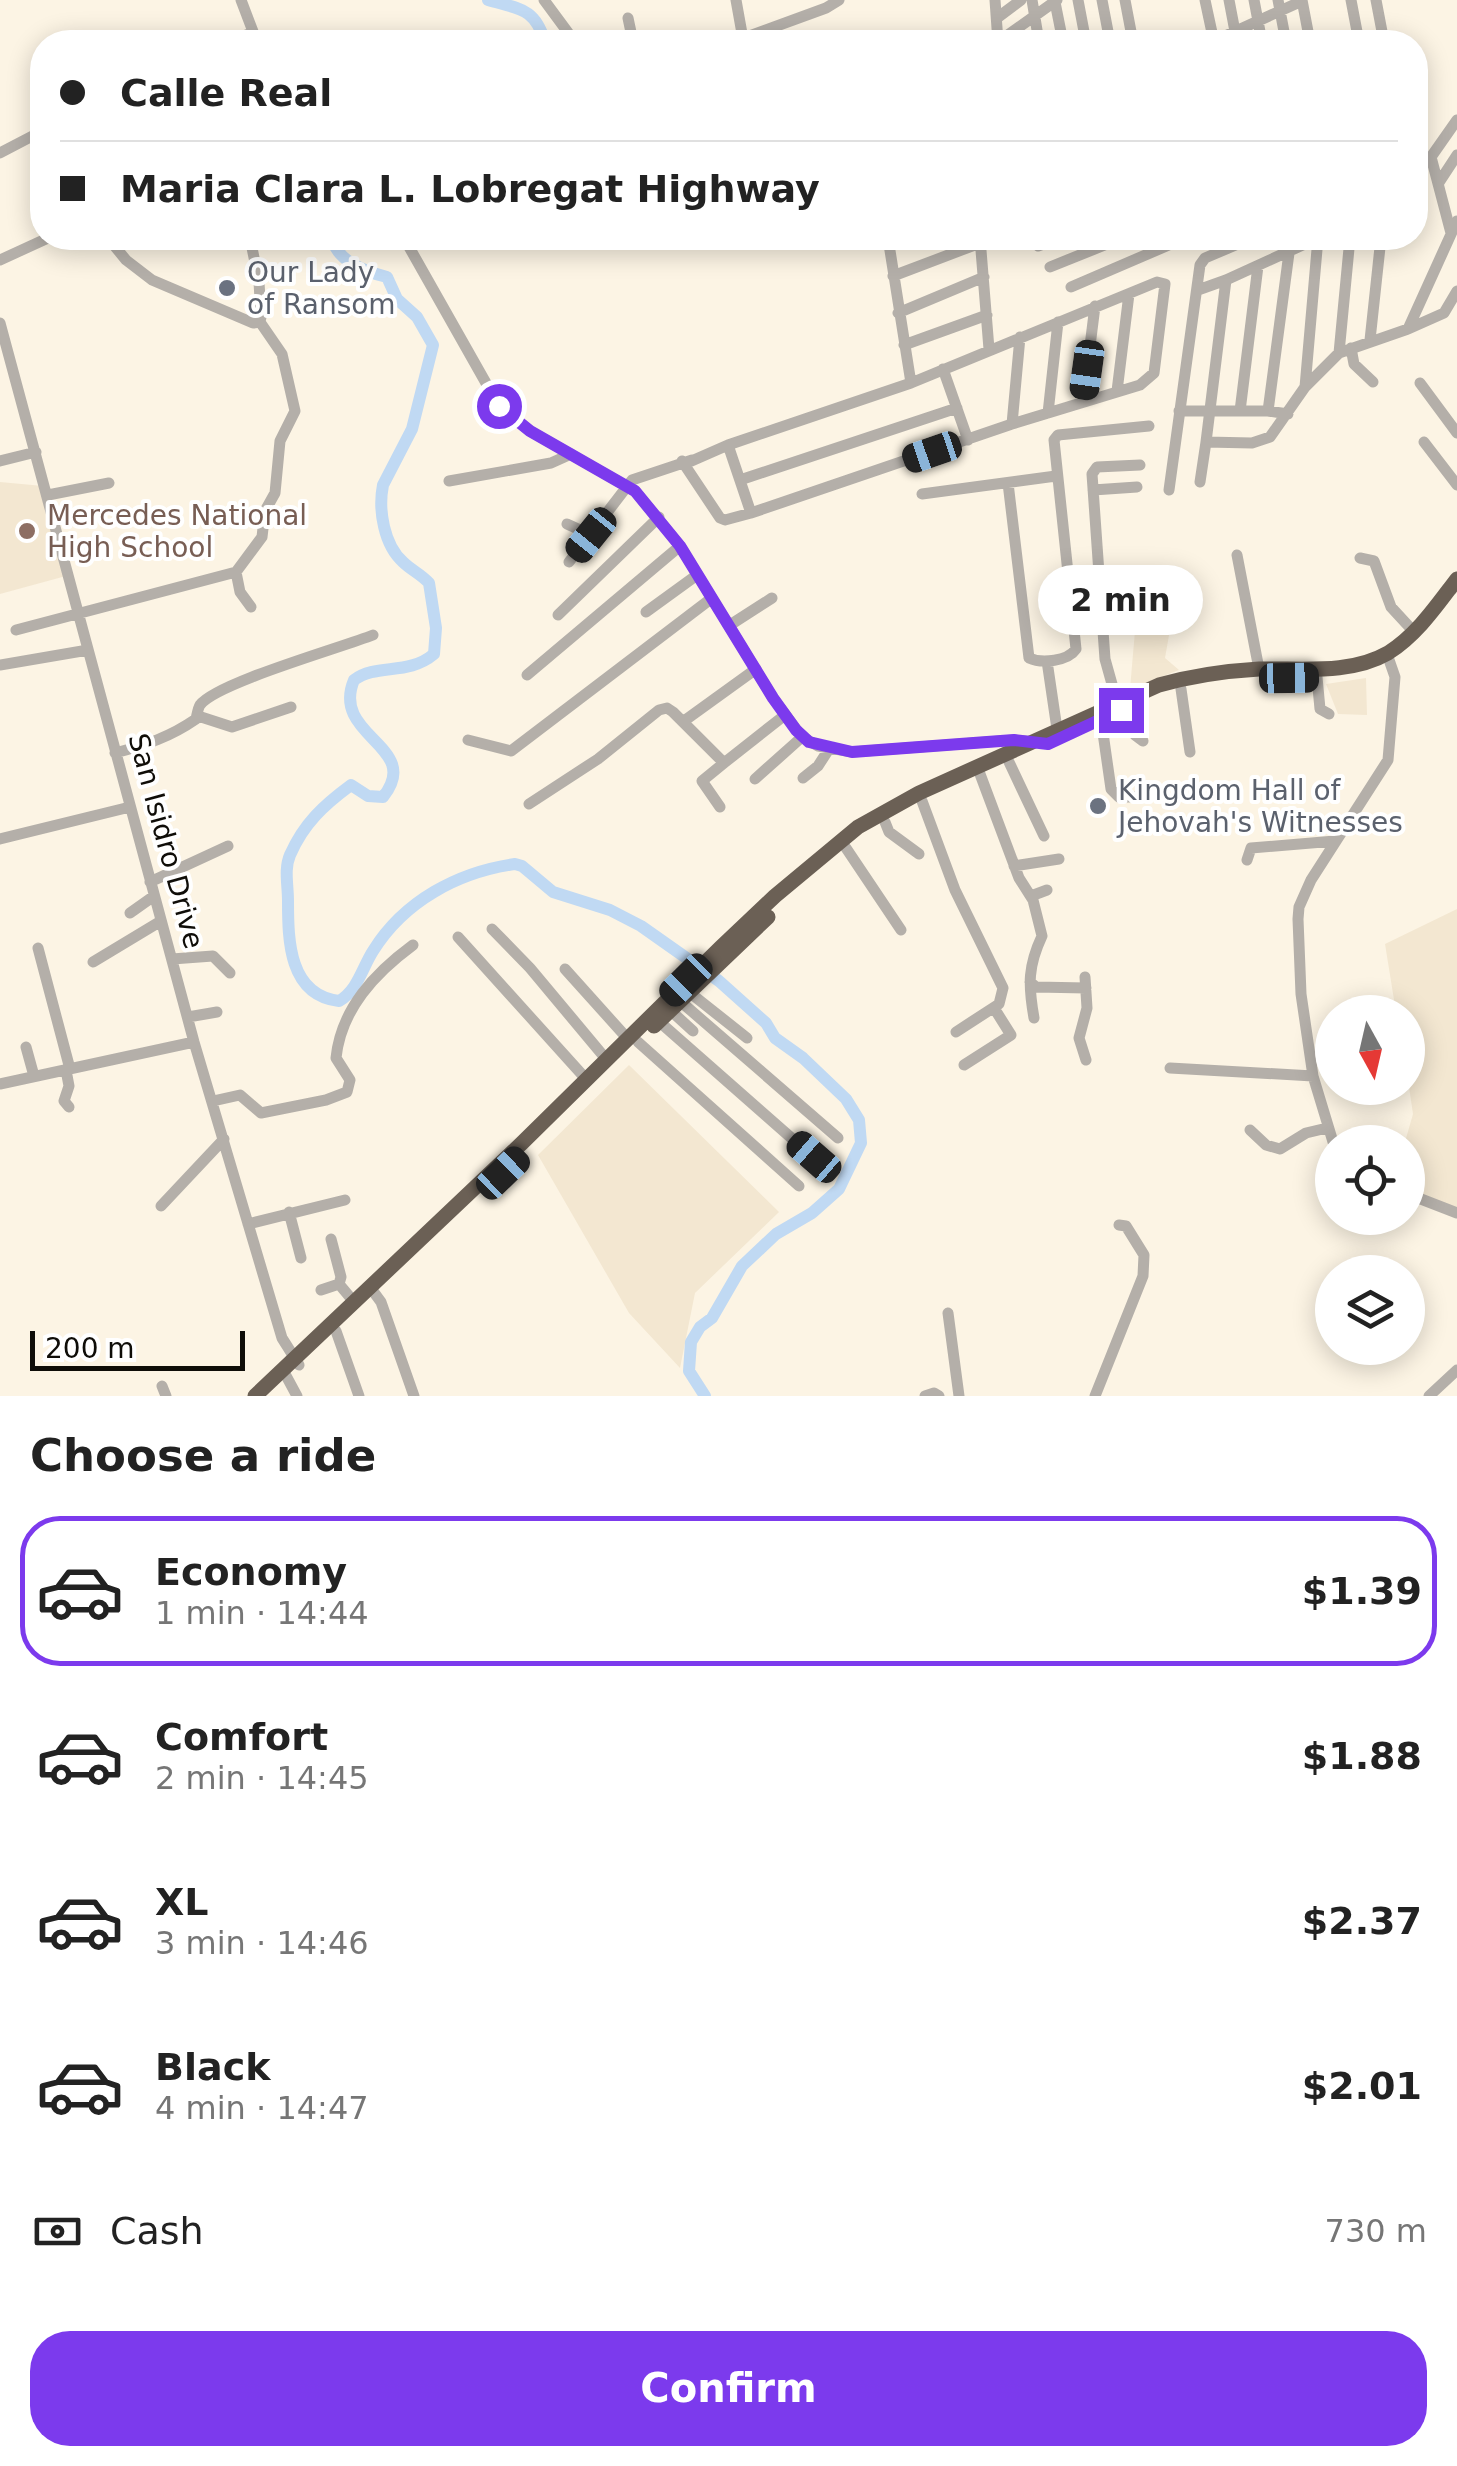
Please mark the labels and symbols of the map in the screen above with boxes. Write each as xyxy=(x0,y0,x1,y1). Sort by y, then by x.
place label: Our Lady of Ransom xyxy=(247,256,396,321)
marker: Our Lady of Ransom xyxy=(216,277,238,299)
car xyxy=(1068,338,1106,402)
route start xyxy=(477,384,522,429)
car xyxy=(899,428,965,476)
place label: Mercedes National High School xyxy=(47,499,307,564)
car xyxy=(560,502,622,568)
marker: Mercedes National High School xyxy=(16,520,38,542)
callout: 2 min xyxy=(1038,565,1204,635)
car xyxy=(1259,662,1319,694)
route end xyxy=(1099,688,1144,733)
street label: San Isidro Drive xyxy=(121,730,211,952)
place label: Kingdom Hall of Jehovah's Witnesses xyxy=(1116,774,1403,839)
marker: Kingdom Hall of Jehovah's Witnesses xyxy=(1087,795,1109,817)
car xyxy=(654,948,718,1012)
north arrow xyxy=(1315,995,1425,1105)
car xyxy=(782,1126,846,1188)
car xyxy=(471,1141,535,1205)
scale bar xyxy=(30,1326,245,1370)

